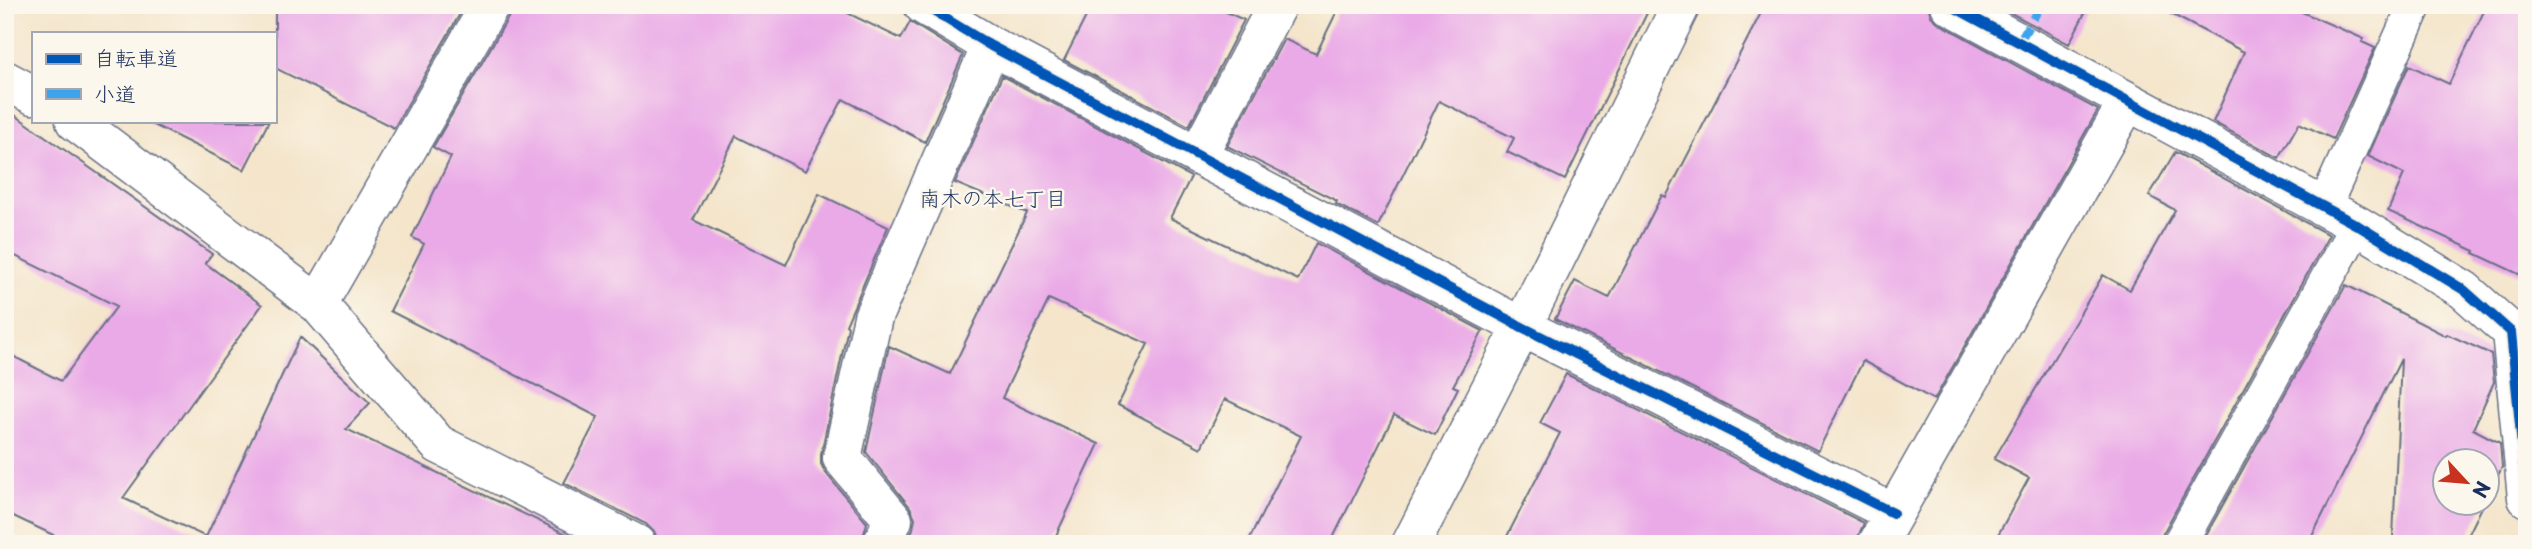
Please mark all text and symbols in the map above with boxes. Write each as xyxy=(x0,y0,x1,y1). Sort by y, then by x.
legend xyxy=(32,32,276,122)
text: 自転車道 xyxy=(94,41,178,73)
text: 小道 xyxy=(94,77,136,109)
district label: 南木の本七丁目 xyxy=(920,181,1067,213)
north arrow xyxy=(2430,448,2500,518)
text: N xyxy=(2466,477,2498,503)

